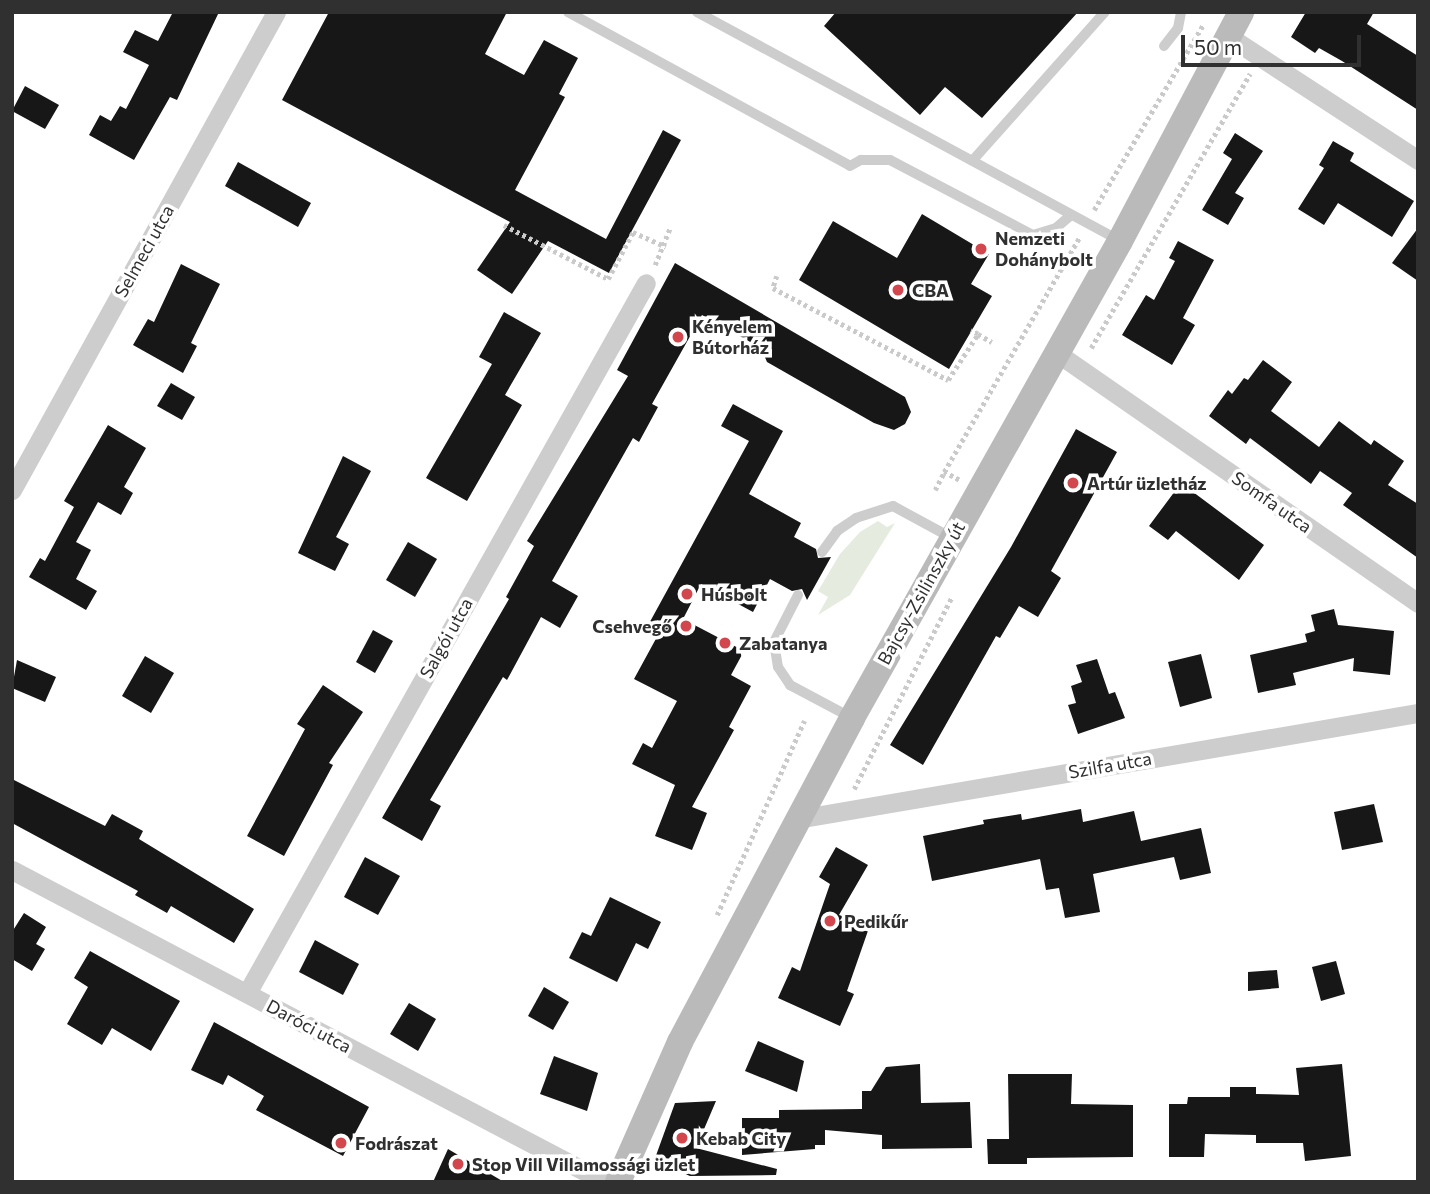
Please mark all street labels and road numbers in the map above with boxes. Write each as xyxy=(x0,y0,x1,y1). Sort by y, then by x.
street label: Selmeci utca xyxy=(110,201,178,301)
street label: Somfa utca xyxy=(1228,467,1316,537)
street label: Bajcsy-Zsilinszky út xyxy=(873,518,969,668)
street label: Salgói utca xyxy=(415,594,477,682)
street label: Szilfa utca xyxy=(1067,747,1153,783)
street label: Daróci utca xyxy=(263,995,355,1057)

